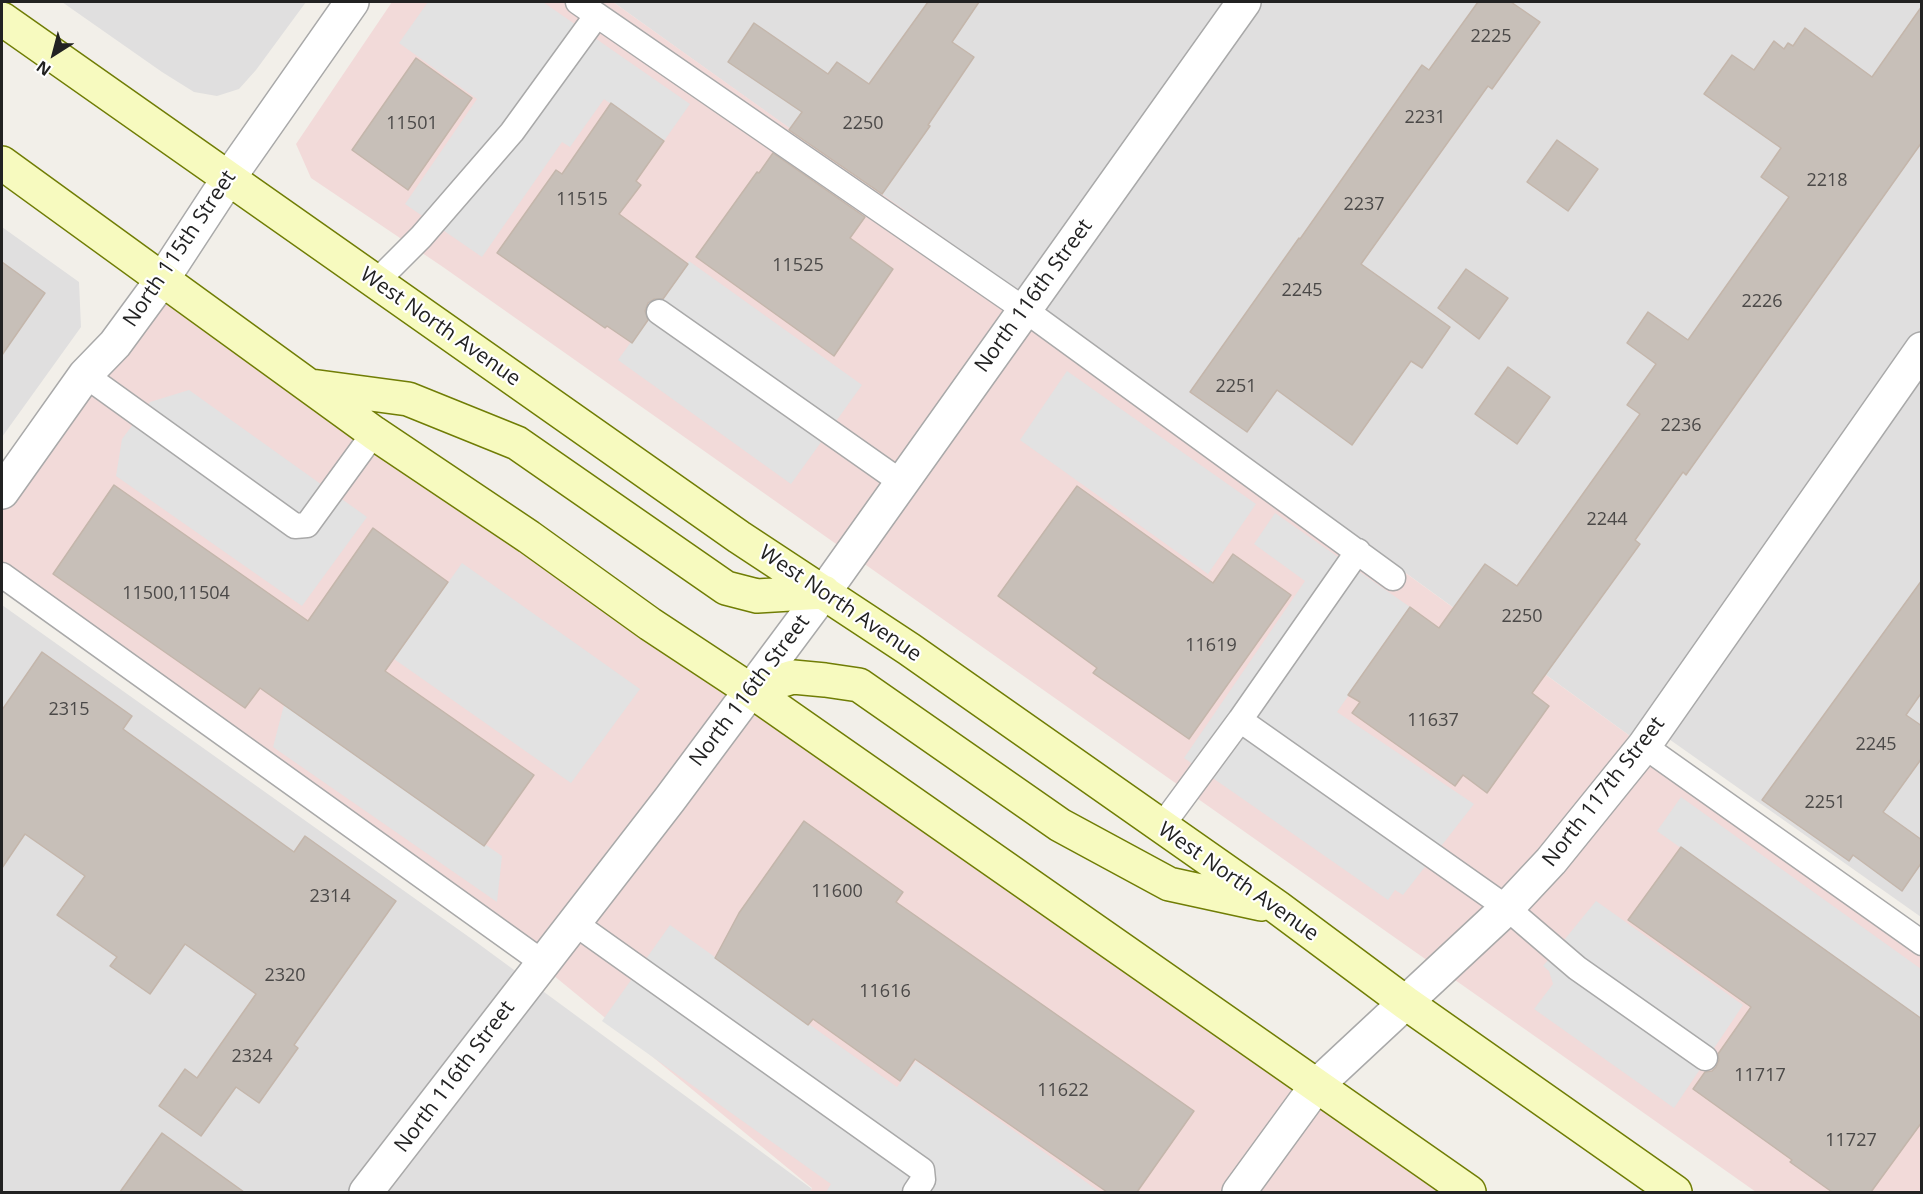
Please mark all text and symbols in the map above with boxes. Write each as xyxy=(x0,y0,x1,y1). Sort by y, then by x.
north arrow xyxy=(24,24,84,84)
house number: 2225 xyxy=(1470,26,1512,48)
text: N xyxy=(32,56,55,81)
house number: 2231 xyxy=(1404,107,1446,129)
house number: 11501 xyxy=(386,113,438,135)
house number: 2250 xyxy=(842,113,884,135)
street label: North 115th Street xyxy=(118,166,242,332)
house number: 2218 xyxy=(1806,170,1848,192)
house number: 11515 xyxy=(556,189,608,211)
house number: 2237 xyxy=(1343,194,1385,216)
street label: North 116th Street xyxy=(970,214,1098,378)
house number: 11525 xyxy=(772,255,824,277)
street label: West North Avenue xyxy=(355,262,525,392)
house number: 2245 xyxy=(1281,280,1323,302)
house number: 2226 xyxy=(1741,291,1783,313)
house number: 2251 xyxy=(1215,376,1257,398)
house number: 2236 xyxy=(1660,415,1702,437)
house number: 2244 xyxy=(1586,509,1628,531)
street label: West North Avenue xyxy=(754,540,926,668)
house number: 11500,11504 xyxy=(122,583,230,605)
house number: 2250 xyxy=(1501,606,1543,628)
street label: North 116th Street xyxy=(685,610,815,772)
house number: 11619 xyxy=(1185,635,1237,657)
house number: 2315 xyxy=(48,699,90,721)
house number: 11637 xyxy=(1407,710,1459,732)
street label: North 117th Street xyxy=(1538,712,1670,872)
house number: 2245 xyxy=(1855,734,1897,756)
house number: 2251 xyxy=(1804,792,1846,814)
street label: West North Avenue xyxy=(1153,817,1323,947)
house number: 11600 xyxy=(811,881,863,903)
house number: 2314 xyxy=(309,886,351,908)
house number: 2320 xyxy=(264,965,306,987)
house number: 11616 xyxy=(859,981,911,1003)
street label: North 116th Street xyxy=(390,996,520,1158)
house number: 2324 xyxy=(231,1046,273,1068)
house number: 11717 xyxy=(1734,1065,1786,1087)
house number: 11622 xyxy=(1037,1080,1089,1102)
house number: 11727 xyxy=(1825,1130,1877,1152)

